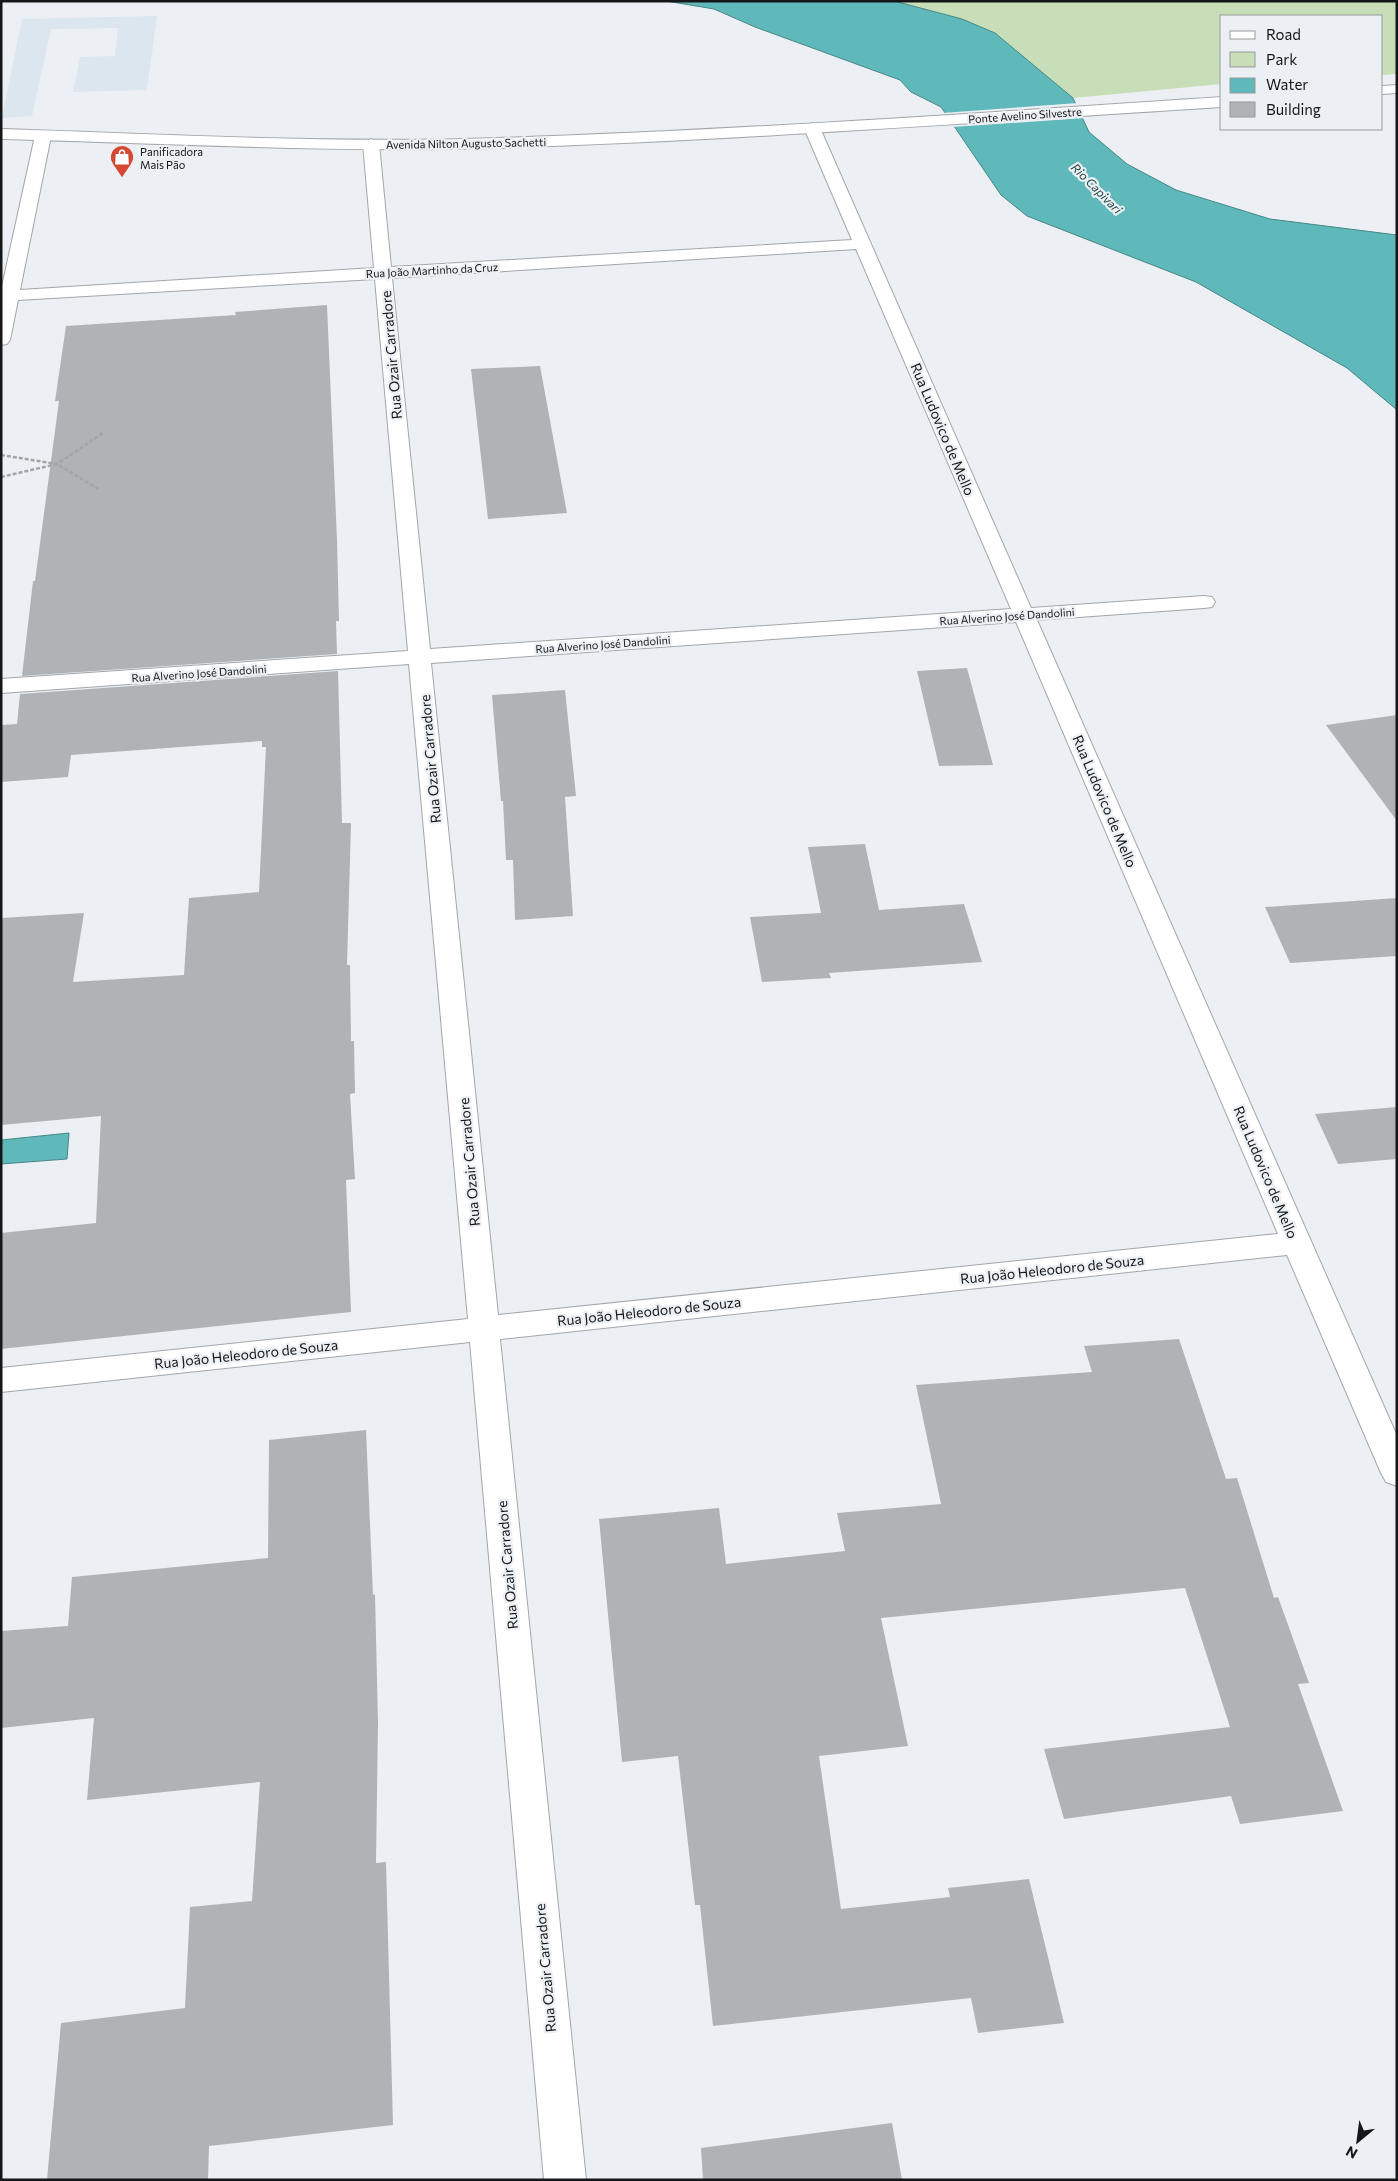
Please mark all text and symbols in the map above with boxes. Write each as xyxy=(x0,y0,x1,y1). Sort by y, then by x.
legend xyxy=(1220,15,1383,130)
text: Road xyxy=(1266,25,1301,43)
text: Park xyxy=(1266,50,1297,68)
text: Water xyxy=(1266,75,1308,93)
text: Building xyxy=(1266,100,1321,118)
street label: Ponte Avelino Silvestre xyxy=(968,105,1082,125)
street label: Avenida Nilton Augusto Sachetti xyxy=(386,135,546,151)
shop icon: Panificadora Mais Pão xyxy=(109,144,135,178)
place label: Panificadora Mais Pão xyxy=(140,145,203,171)
water label: Rio Capivari xyxy=(1069,160,1126,217)
street label: Rua João Martinho da Cruz xyxy=(366,260,499,281)
street label: Rua Ozair Carradore xyxy=(377,290,405,420)
street label: Rua Ludovico de Mello xyxy=(907,360,979,498)
street label: Rua Alverino José Dandolini xyxy=(939,605,1075,628)
street label: Rua Alverino José Dandolini xyxy=(535,633,671,656)
street label: Rua Alverino José Dandolini xyxy=(131,662,267,685)
street label: Rua Ozair Carradore xyxy=(416,694,444,824)
street label: Rua Ludovico de Mello xyxy=(1069,732,1141,870)
street label: Rua Ozair Carradore xyxy=(455,1097,483,1227)
street label: Rua Ludovico de Mello xyxy=(1230,1103,1302,1241)
street label: Rua João Heleodoro de Souza xyxy=(959,1251,1145,1287)
street label: Rua João Heleodoro de Souza xyxy=(556,1293,742,1329)
street label: Rua João Heleodoro de Souza xyxy=(153,1336,339,1372)
street label: Rua Ozair Carradore xyxy=(493,1500,521,1630)
street label: Rua Ozair Carradore xyxy=(531,1903,559,2033)
north arrow xyxy=(1333,2116,1383,2166)
text: N xyxy=(1343,2143,1360,2163)

